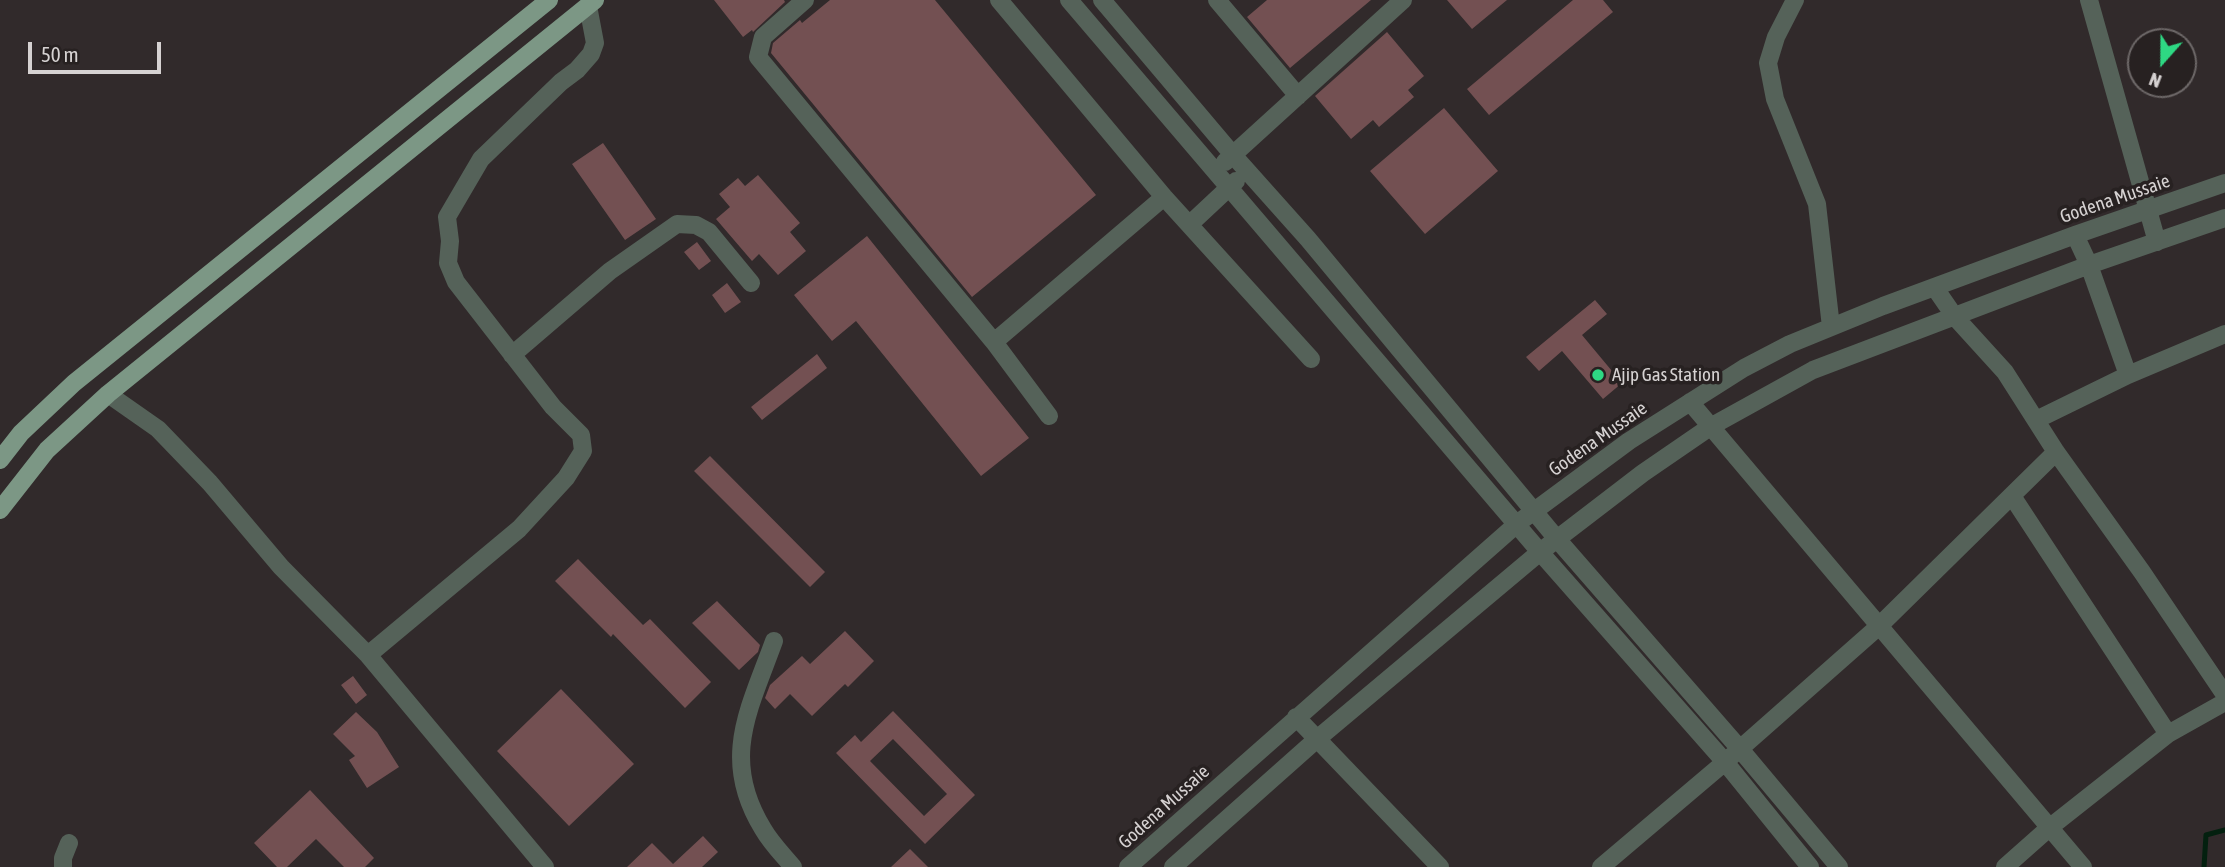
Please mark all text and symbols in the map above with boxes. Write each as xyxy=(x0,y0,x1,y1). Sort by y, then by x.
scale bar xyxy=(32,28,164,72)
north arrow xyxy=(2127,28,2197,98)
text: 50 m xyxy=(41,42,79,66)
text: N xyxy=(2146,68,2164,93)
street label: Godena Mussaie xyxy=(2057,170,2173,228)
place label: Ajip Gas Station xyxy=(1612,364,1720,386)
marker: Ajip Gas Station xyxy=(1590,367,1606,383)
street label: Godena Mussaie xyxy=(1545,397,1651,481)
street label: Godena Mussaie xyxy=(1114,760,1214,854)

